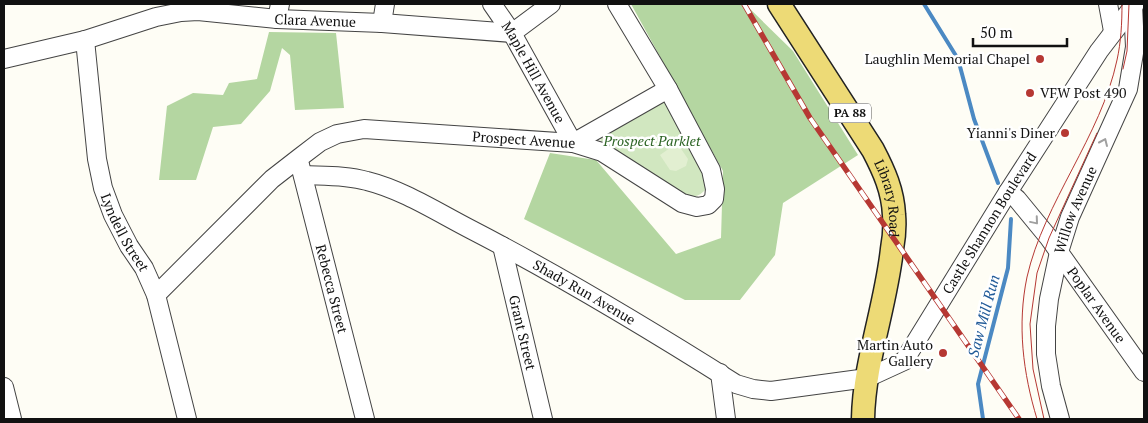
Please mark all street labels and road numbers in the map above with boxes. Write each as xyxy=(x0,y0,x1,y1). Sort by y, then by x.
street label: Clara Avenue xyxy=(274,9,356,31)
street label: Maple Hill Avenue xyxy=(498,17,570,126)
road number: PA 88 xyxy=(829,104,871,122)
street label: Prospect Avenue xyxy=(472,126,576,152)
street label: Castle Shannon Boulevard xyxy=(938,148,1040,297)
street label: Library Road xyxy=(870,156,904,238)
street label: Willow Avenue xyxy=(1049,163,1101,256)
street label: Lyndell Street xyxy=(97,191,155,275)
street label: Rebecca Street xyxy=(312,242,353,336)
street label: Shady Run Avenue xyxy=(530,255,639,329)
street label: Poplar Avenue xyxy=(1063,263,1131,347)
street label: Grant Street xyxy=(505,293,541,373)

